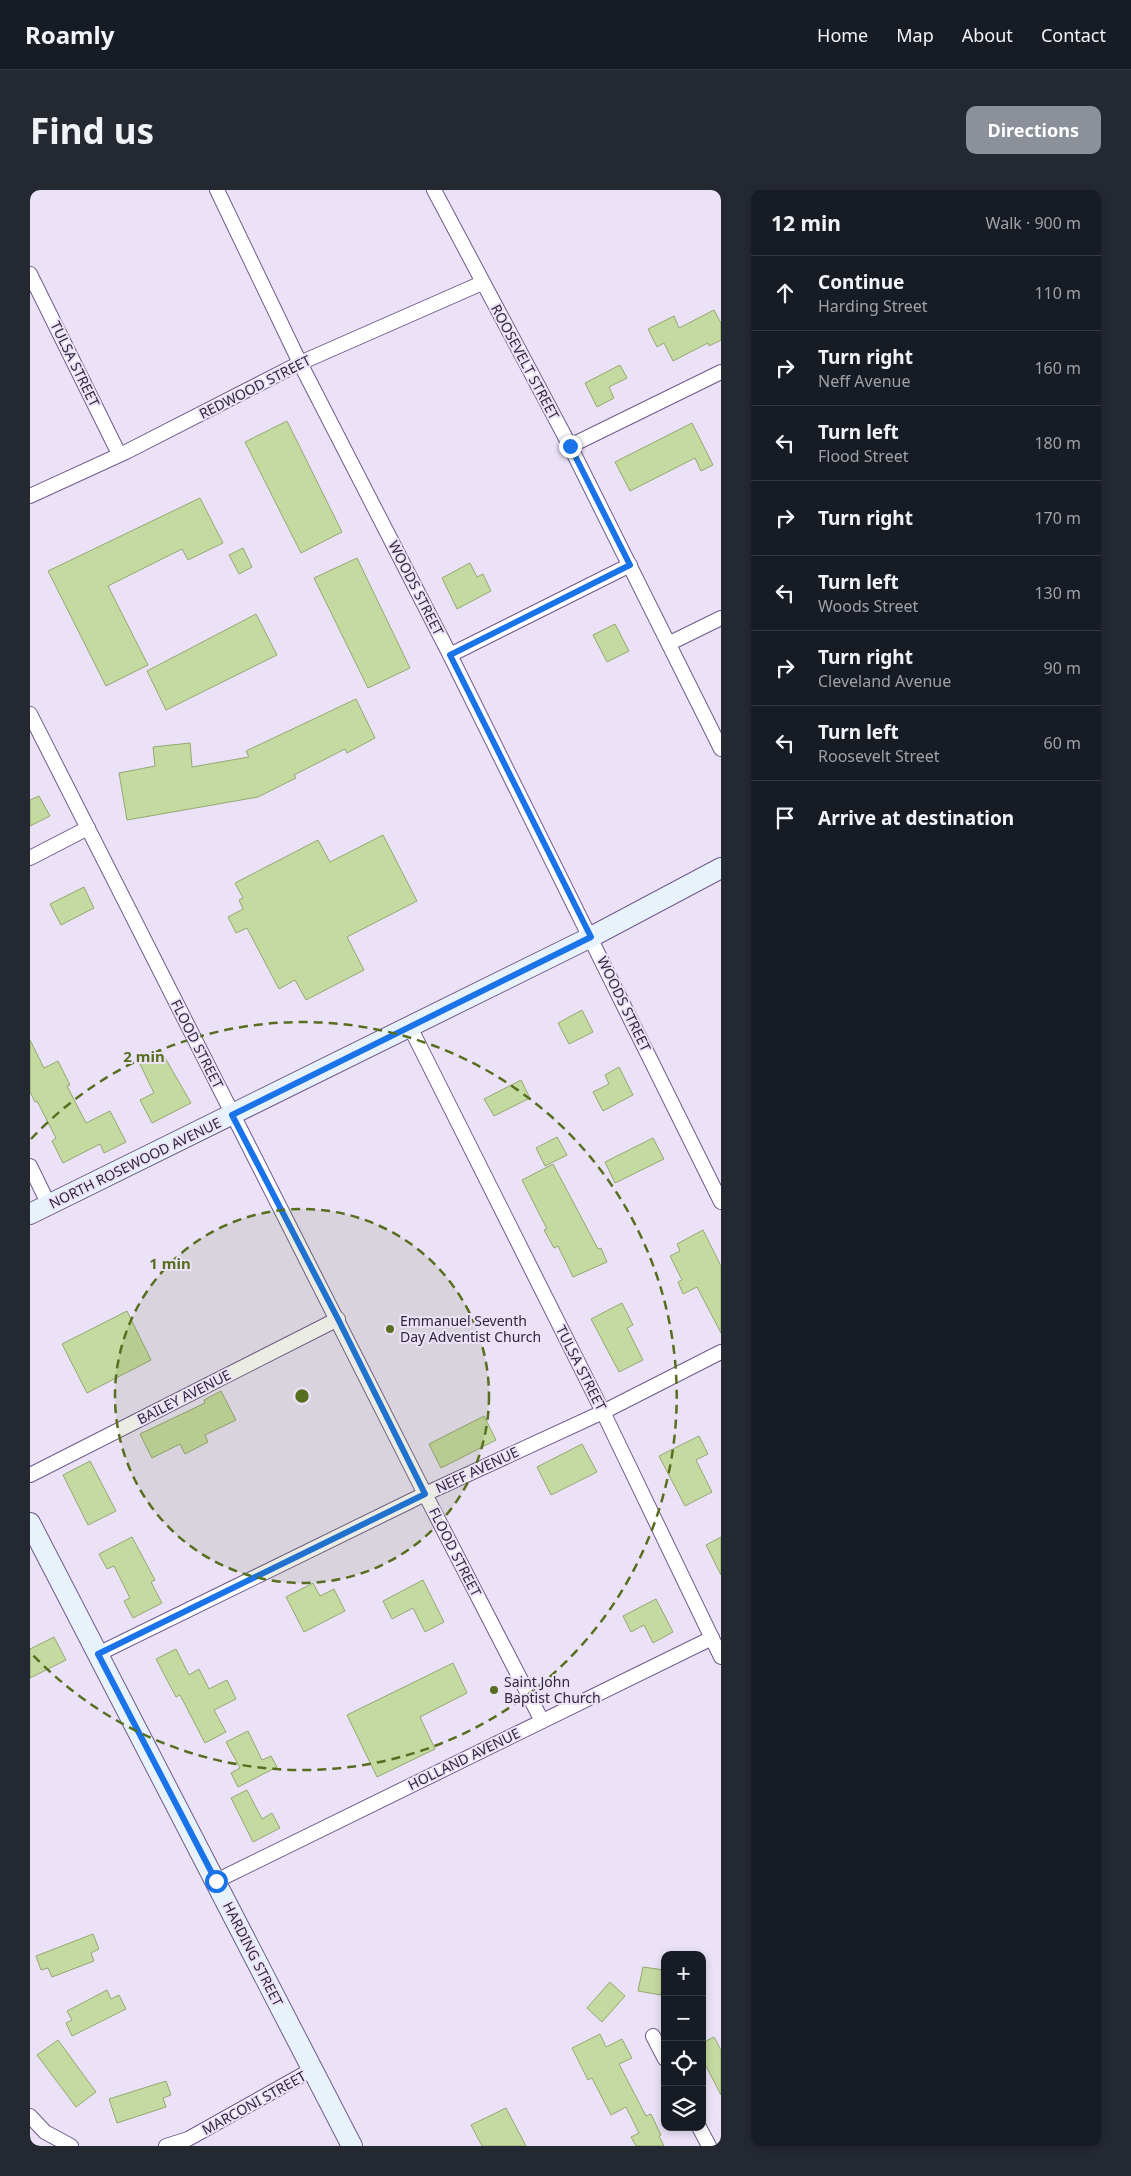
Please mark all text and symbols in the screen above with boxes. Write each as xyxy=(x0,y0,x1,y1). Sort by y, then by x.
text: Roamly xyxy=(25,18,114,51)
text: Home xyxy=(817,23,868,47)
text: Map xyxy=(896,23,934,47)
text: About xyxy=(962,23,1013,47)
text: Contact xyxy=(1041,23,1106,47)
button: Directions xyxy=(966,106,1101,154)
text: Find us xyxy=(30,107,154,154)
text: 12 min xyxy=(771,209,841,237)
text: Walk · 900 m xyxy=(986,212,1081,234)
text: Continue xyxy=(818,269,904,295)
icon: ahead xyxy=(771,279,799,307)
text: 110 m xyxy=(1034,282,1081,304)
text: Harding Street xyxy=(818,295,928,317)
street label: ROOSEVELT STREET xyxy=(487,301,564,423)
street label: TULSA STREET xyxy=(46,318,105,410)
text: Turn right xyxy=(818,344,913,370)
street label: REDWOOD STREET xyxy=(196,350,314,423)
icon: right xyxy=(771,354,799,382)
text: 160 m xyxy=(1034,357,1081,379)
text: Neff Avenue xyxy=(818,370,911,392)
text: Turn left xyxy=(818,419,899,445)
icon: left xyxy=(771,429,799,457)
text: 180 m xyxy=(1034,432,1081,454)
route end xyxy=(559,435,582,458)
text: Flood Street xyxy=(818,445,908,467)
icon: right xyxy=(771,504,799,532)
text: Turn right xyxy=(818,505,913,531)
text: 170 m xyxy=(1034,507,1081,529)
street label: WOODS STREET xyxy=(384,537,449,639)
text: Turn left xyxy=(818,569,899,595)
icon: left xyxy=(771,579,799,607)
text: 130 m xyxy=(1034,582,1081,604)
text: Woods Street xyxy=(818,595,918,617)
text: Turn right xyxy=(818,644,913,670)
icon: right xyxy=(771,654,799,682)
text: 90 m xyxy=(1044,657,1081,679)
text: Cleveland Avenue xyxy=(818,670,951,692)
text: Turn left xyxy=(818,719,899,745)
icon: left xyxy=(771,729,799,757)
text: 60 m xyxy=(1044,732,1081,754)
text: Roosevelt Street xyxy=(818,745,940,767)
icon: arrive xyxy=(771,804,799,832)
text: Arrive at destination xyxy=(818,805,1014,831)
street label: WOODS STREET xyxy=(593,953,656,1055)
street label: FLOOD STREET xyxy=(167,996,228,1092)
text: 2 min xyxy=(123,1046,165,1066)
street label: NORTH ROSEWOOD AVENUE xyxy=(46,1113,224,1213)
text: 1 min xyxy=(149,1253,191,1273)
place label: Emmanuel Seventh Day Adventist Church xyxy=(400,1311,541,1346)
street label: TULSA STREET xyxy=(552,1322,611,1414)
marker: Emmanuel Seventh Day Adventist Church xyxy=(384,1323,396,1335)
street label: BAILEY AVENUE xyxy=(134,1365,234,1428)
centre of rings xyxy=(293,1387,311,1405)
street label: NEFF AVENUE xyxy=(432,1442,522,1497)
street label: FLOOD STREET xyxy=(425,1504,486,1600)
place label: Saint John Baptist Church xyxy=(504,1672,601,1707)
marker: Saint John Baptist Church xyxy=(488,1684,500,1696)
street label: HOLLAND AVENUE xyxy=(404,1723,523,1794)
route start xyxy=(205,1870,228,1893)
street label: HARDING STREET xyxy=(219,1898,288,2010)
map controls xyxy=(661,1951,706,2131)
button: + xyxy=(661,1951,706,1996)
button: − xyxy=(661,1996,706,2041)
button: locate xyxy=(661,2041,706,2086)
street label: MARCONI STREET xyxy=(198,2066,309,2139)
button: layers xyxy=(661,2086,706,2131)

